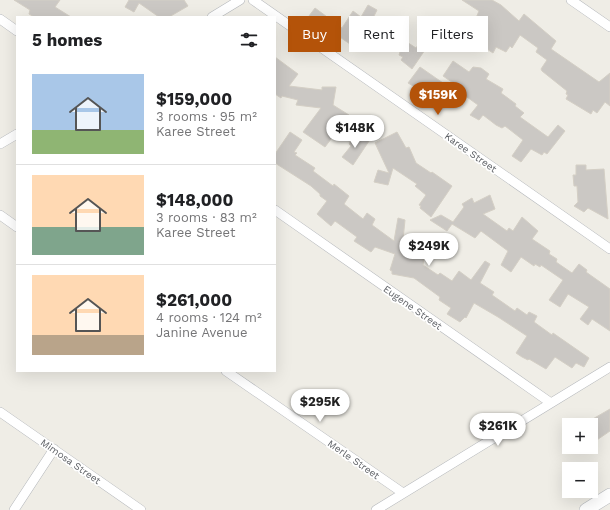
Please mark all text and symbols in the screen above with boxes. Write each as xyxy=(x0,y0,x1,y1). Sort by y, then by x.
chip: Buy xyxy=(288,16,341,52)
chip: Rent xyxy=(349,16,409,52)
chip: Filters xyxy=(417,16,488,52)
icon: filters xyxy=(238,29,260,51)
text: 5 homes xyxy=(32,30,102,50)
pin: $159K xyxy=(410,82,466,116)
text: $159K xyxy=(419,87,457,102)
text: $159,000 xyxy=(156,89,232,109)
icon: home xyxy=(64,90,112,138)
text: 3 rooms · 95 m² xyxy=(156,109,257,124)
pin: $148K xyxy=(327,115,383,149)
text: $148K xyxy=(335,120,375,135)
text: Karee Street xyxy=(156,124,235,139)
street label: Karee Street xyxy=(443,130,500,175)
text: $148,000 xyxy=(156,190,233,210)
icon: home xyxy=(64,191,112,239)
text: 3 rooms · 83 m² xyxy=(156,210,257,225)
text: Karee Street xyxy=(156,225,235,240)
pin: $249K xyxy=(401,233,457,267)
text: $249K xyxy=(408,238,450,253)
street label: Eugene Street xyxy=(381,283,445,332)
text: $261,000 xyxy=(156,290,232,310)
icon: home xyxy=(64,291,112,339)
text: 4 rooms · 124 m² xyxy=(156,310,262,325)
text: Janine Avenue xyxy=(156,325,247,340)
pin: $295K xyxy=(292,389,348,423)
text: $295K xyxy=(300,394,340,409)
pin: $261K xyxy=(470,413,526,447)
text: $261K xyxy=(479,418,517,433)
map controls xyxy=(562,418,598,498)
button: + xyxy=(562,418,598,454)
street label: Mimosa Street xyxy=(38,437,104,487)
street label: Merle Street xyxy=(326,438,382,482)
button: − xyxy=(562,462,598,498)

